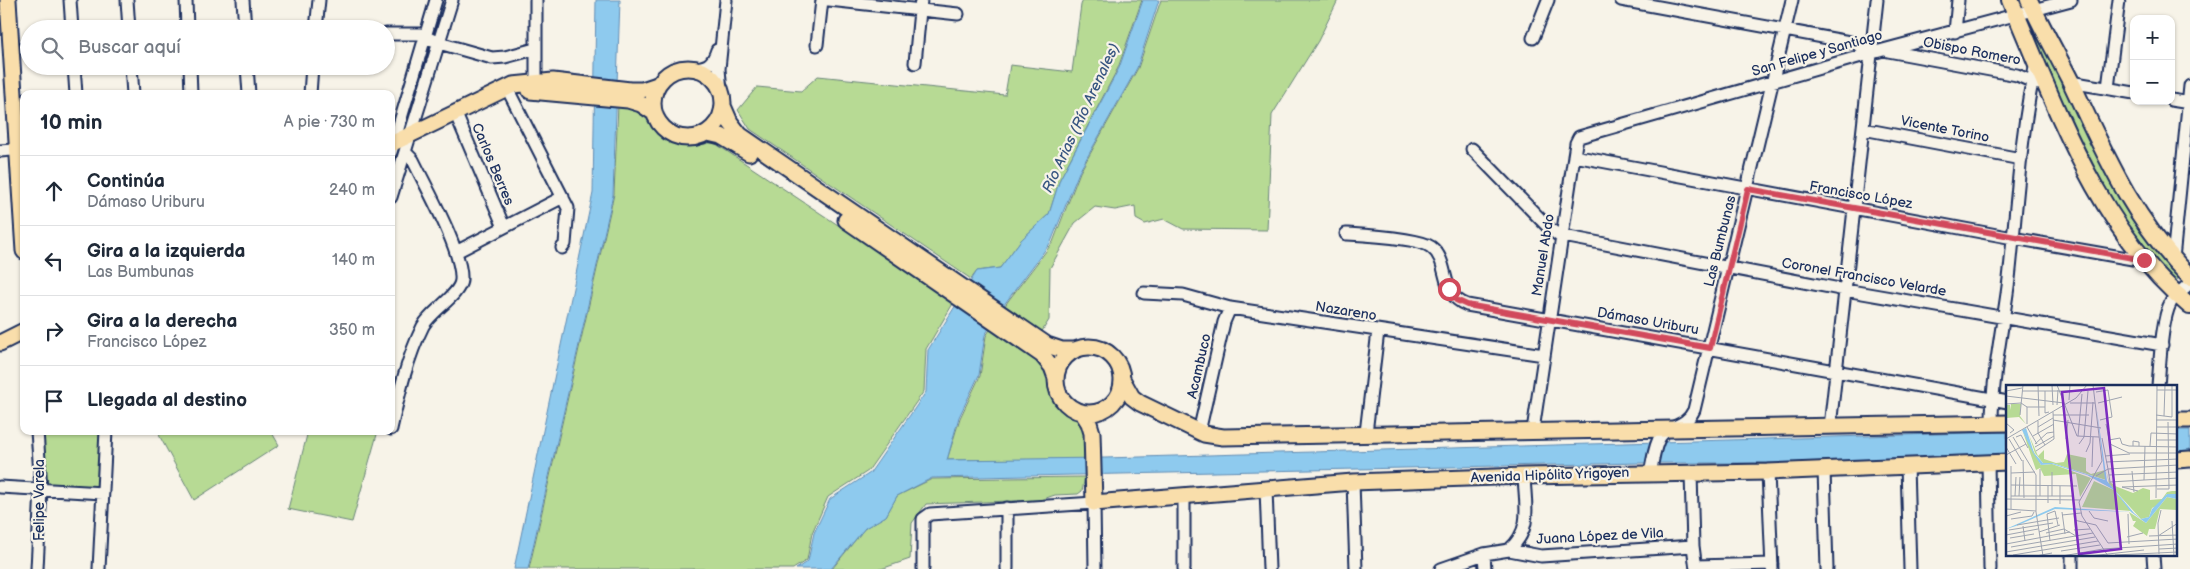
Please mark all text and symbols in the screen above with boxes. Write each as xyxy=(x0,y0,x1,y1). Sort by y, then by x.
map controls xyxy=(2130,15,2175,105)
button: + xyxy=(2130,15,2175,60)
search box xyxy=(20,20,395,75)
street label: San Felipe y Santiago xyxy=(1750,26,1884,80)
street label: Obispo Romero xyxy=(1922,33,2022,69)
icon: search xyxy=(38,34,66,62)
text: Buscar aquí xyxy=(78,36,181,59)
water label: Río Arias (Río Arenales) xyxy=(1038,40,1124,196)
button: − xyxy=(2130,60,2175,105)
text: 10 min xyxy=(40,110,102,135)
street label: Vicente Torino xyxy=(1899,112,1991,146)
text: A pie · 730 m xyxy=(284,113,375,132)
street label: Carlos Berres xyxy=(468,120,518,208)
text: Continúa xyxy=(87,170,165,193)
icon: ahead xyxy=(40,177,68,205)
street label: Francisco López xyxy=(1808,178,1914,212)
text: 240 m xyxy=(329,181,375,200)
text: Dámaso Uriburu xyxy=(87,193,205,212)
street label: Las Bumbunas xyxy=(1700,193,1740,288)
street label: Manuel Abdo xyxy=(1528,213,1558,297)
text: Gira a la izquierda xyxy=(87,240,245,263)
icon: left xyxy=(40,247,68,275)
route end xyxy=(2133,249,2156,272)
text: 140 m xyxy=(332,251,375,270)
street label: Coronel Francisco Velarde xyxy=(1780,254,1948,300)
text: Las Bumbunas xyxy=(87,263,194,282)
route start xyxy=(1438,278,1461,301)
street label: Nazareno xyxy=(1314,298,1378,324)
street label: Dámaso Uriburu xyxy=(1596,304,1700,338)
text: Gira a la derecha xyxy=(87,310,237,333)
icon: right xyxy=(40,317,68,345)
text: 350 m xyxy=(329,321,375,340)
street label: Acambuco xyxy=(1183,332,1215,400)
text: Francisco López xyxy=(87,333,206,352)
inset map xyxy=(2006,385,2178,556)
icon: arrive xyxy=(40,387,68,415)
text: Llegada al destino xyxy=(87,389,247,412)
street label: Felipe Varela xyxy=(31,459,48,541)
street label: Avenida Hipólito Yrigoyen xyxy=(1470,464,1630,486)
street label: Juana López de Vila xyxy=(1536,524,1664,548)

